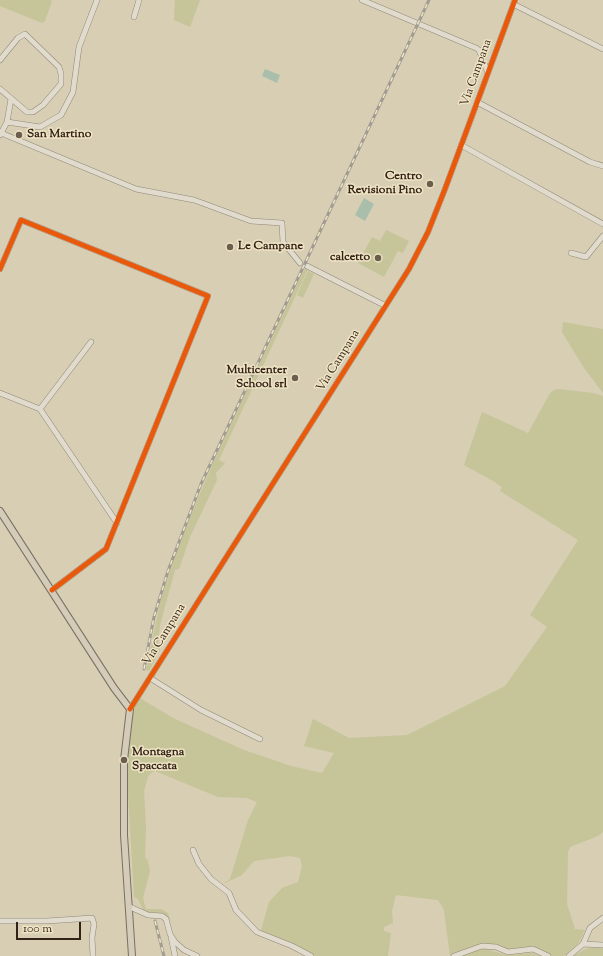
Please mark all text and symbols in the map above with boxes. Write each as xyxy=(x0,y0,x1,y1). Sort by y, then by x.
street label: Via Campana xyxy=(458,38,496,108)
place label: San Martino xyxy=(27,128,91,142)
marker: San Martino xyxy=(14,130,24,140)
place label: Centro Revisioni Pino xyxy=(347,170,422,198)
marker: Centro Revisioni Pino xyxy=(425,179,435,189)
place label: Le Campane xyxy=(238,240,303,254)
marker: Le Campane xyxy=(225,242,235,252)
place label: calcetto xyxy=(330,251,370,265)
marker: calcetto xyxy=(373,253,383,263)
street label: Via Campana xyxy=(314,327,364,395)
place label: Multicenter School srl xyxy=(226,364,287,392)
marker: Multicenter School srl xyxy=(290,373,300,383)
street label: Via Campana xyxy=(140,601,190,669)
place label: Montagna Spaccata xyxy=(132,746,184,774)
marker: Montagna Spaccata xyxy=(119,755,129,765)
scale bar xyxy=(18,914,83,940)
text: 100 m xyxy=(23,920,52,938)

